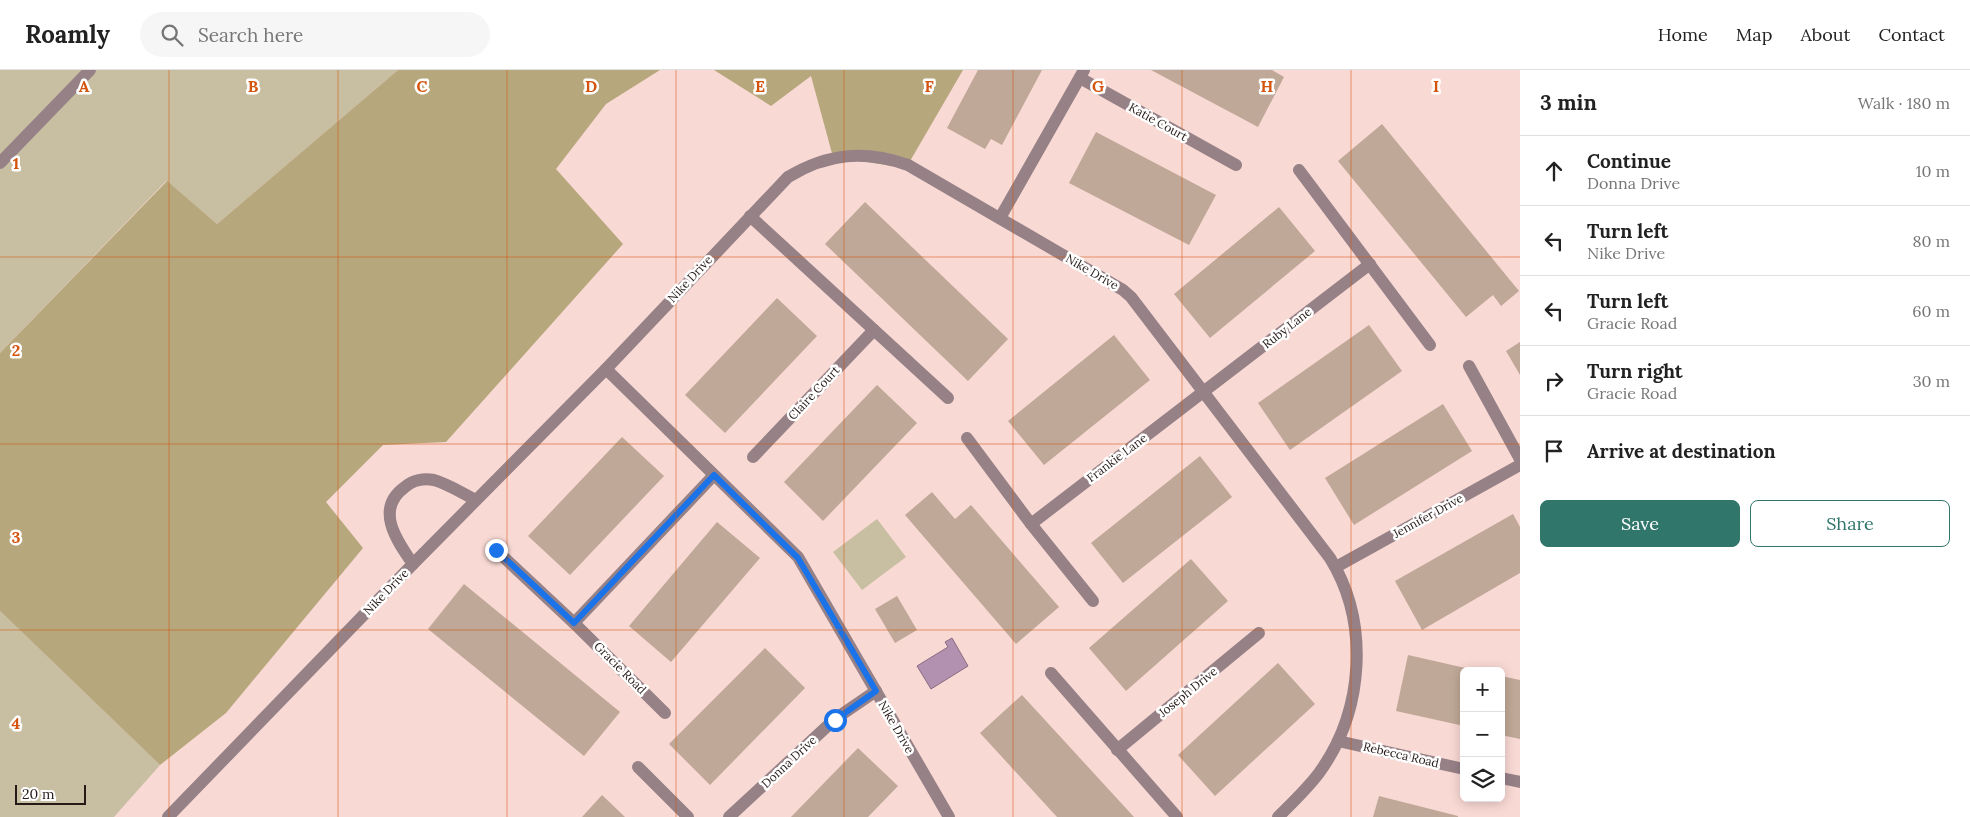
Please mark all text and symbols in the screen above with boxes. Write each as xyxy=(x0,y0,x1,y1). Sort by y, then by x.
search box xyxy=(140,12,490,57)
text: Roamly xyxy=(25,19,110,50)
icon: search xyxy=(158,21,186,49)
text: Search here xyxy=(198,23,303,47)
text: Home xyxy=(1658,23,1708,46)
text: Map xyxy=(1736,23,1772,46)
text: About xyxy=(1800,23,1850,46)
text: Contact xyxy=(1878,23,1945,46)
text: A xyxy=(79,76,90,96)
text: B xyxy=(248,76,259,96)
text: C xyxy=(416,76,428,96)
text: D xyxy=(585,76,597,96)
text: E xyxy=(755,76,765,96)
text: F xyxy=(924,76,934,96)
text: G xyxy=(1092,76,1104,96)
text: H xyxy=(1261,76,1274,96)
text: I xyxy=(1433,76,1439,96)
text: 3 min xyxy=(1540,89,1597,116)
text: Walk · 180 m xyxy=(1858,93,1950,113)
street label: Katie Court xyxy=(1126,99,1190,144)
text: Continue xyxy=(1587,149,1671,173)
text: 1 xyxy=(13,153,19,173)
icon: ahead xyxy=(1540,157,1568,185)
text: 10 m xyxy=(1916,161,1950,181)
text: Donna Drive xyxy=(1587,173,1680,193)
text: Turn left xyxy=(1587,219,1668,243)
icon: left xyxy=(1540,227,1568,255)
text: 80 m xyxy=(1913,231,1950,251)
text: Nike Drive xyxy=(1587,243,1665,263)
street label: Nike Drive xyxy=(1063,250,1122,293)
street label: Nike Drive xyxy=(664,252,715,305)
text: Turn left xyxy=(1587,289,1668,313)
icon: left xyxy=(1540,297,1568,325)
text: 60 m xyxy=(1912,301,1950,321)
street label: Ruby Lane xyxy=(1259,303,1315,351)
text: Gracie Road xyxy=(1587,313,1677,333)
text: 2 xyxy=(12,340,20,360)
text: Turn right xyxy=(1587,359,1683,383)
street label: Claire Court xyxy=(785,362,843,423)
icon: right xyxy=(1540,367,1568,395)
text: 30 m xyxy=(1913,371,1950,391)
text: Gracie Road xyxy=(1587,383,1677,403)
street label: Frankie Lane xyxy=(1084,430,1150,485)
icon: arrive xyxy=(1540,437,1568,465)
text: Arrive at destination xyxy=(1587,439,1776,463)
street label: Jennifer Drive xyxy=(1389,490,1466,541)
button: Save xyxy=(1540,500,1740,547)
button: Share xyxy=(1750,500,1950,547)
text: 3 xyxy=(12,527,21,547)
route end xyxy=(485,539,508,562)
street label: Nike Drive xyxy=(360,565,412,618)
street label: Gracie Road xyxy=(591,638,650,697)
street label: Joseph Drive xyxy=(1155,663,1220,720)
map controls xyxy=(1460,667,1505,802)
button: + xyxy=(1460,667,1505,712)
street label: Nike Drive xyxy=(875,698,918,756)
route start xyxy=(824,709,847,732)
button: − xyxy=(1460,712,1505,757)
text: 4 xyxy=(12,713,21,733)
street label: Donna Drive xyxy=(758,732,820,791)
street label: Rebecca Road xyxy=(1362,739,1440,771)
button: layers xyxy=(1460,757,1505,802)
scale bar xyxy=(15,782,86,805)
text: 20 m xyxy=(22,785,54,803)

